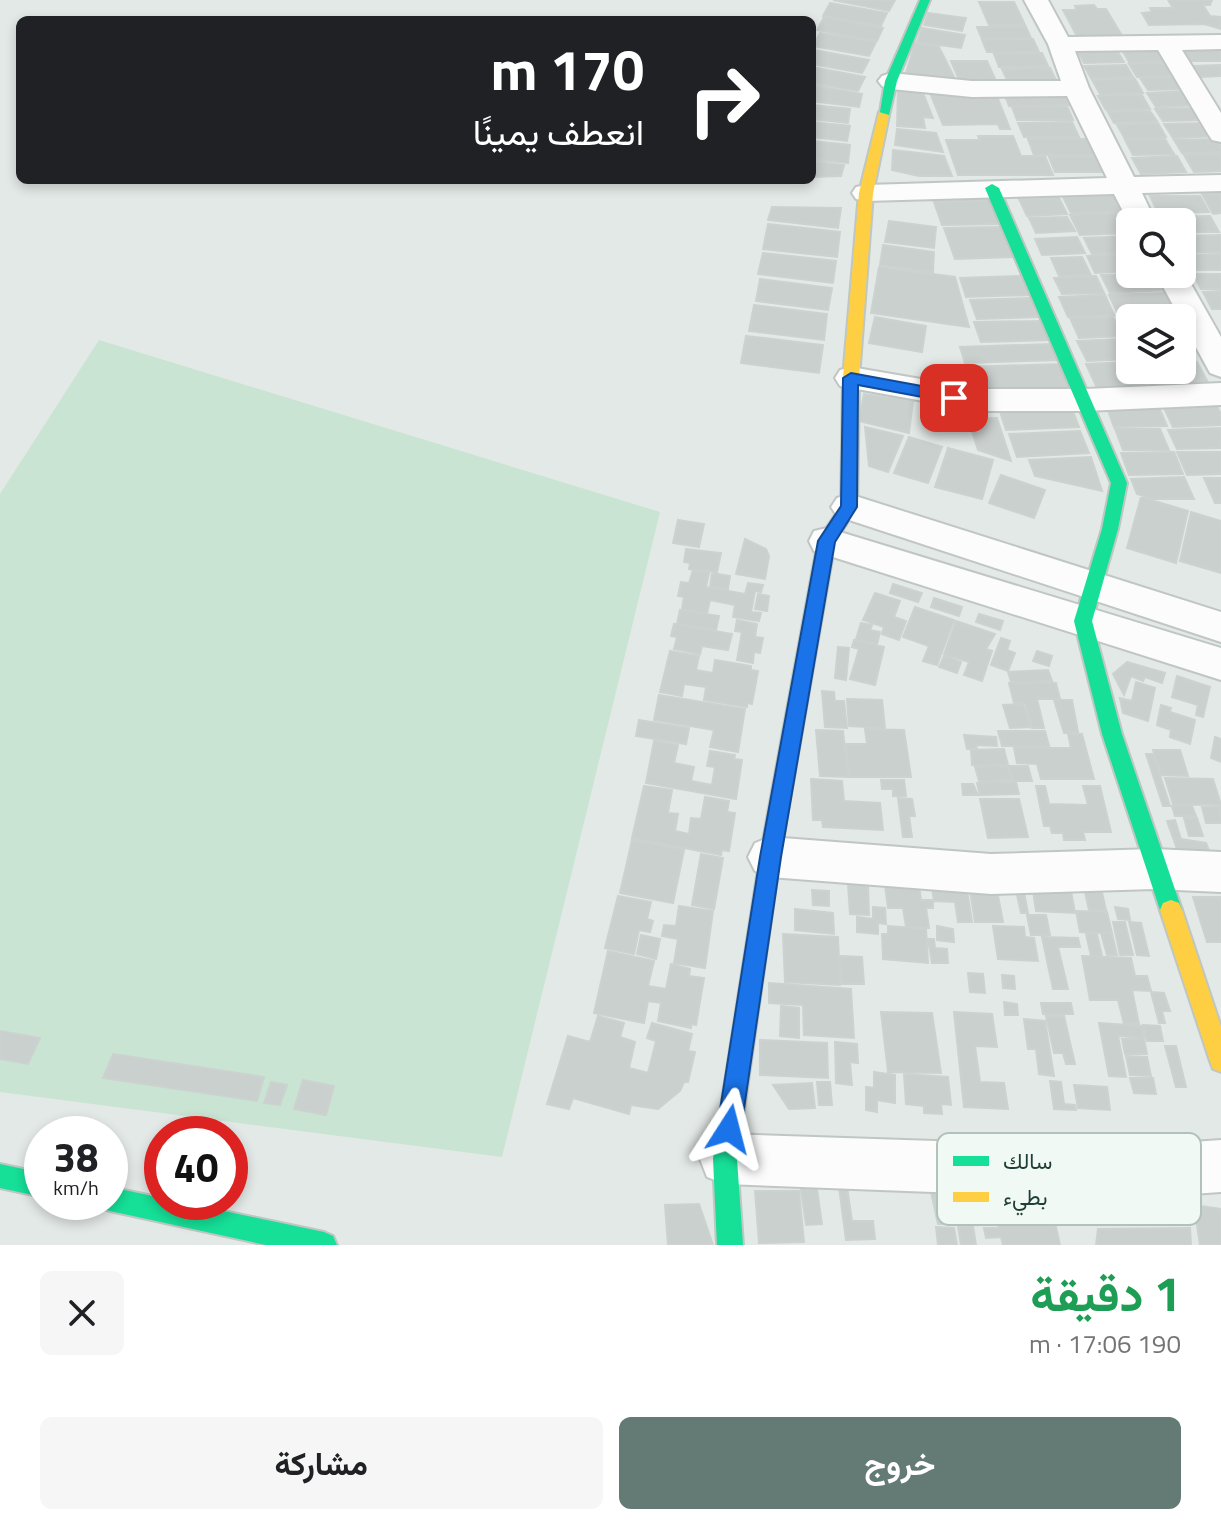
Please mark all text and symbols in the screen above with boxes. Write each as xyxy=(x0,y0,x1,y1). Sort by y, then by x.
text: 170 m xyxy=(491,27,644,112)
icon: right xyxy=(672,48,776,152)
text: انعطف يمينًا xyxy=(473,104,644,159)
map controls xyxy=(1116,208,1196,384)
button: search xyxy=(1116,208,1196,288)
button: layers xyxy=(1116,304,1196,384)
pin xyxy=(920,364,988,432)
icon: arrive xyxy=(932,376,976,420)
position arrow xyxy=(687,1087,771,1171)
speed limit sign: 40 xyxy=(144,1116,248,1220)
text: 38 xyxy=(54,1127,98,1188)
legend xyxy=(937,1133,1201,1225)
text: سالك xyxy=(1003,1144,1052,1178)
text: km/h xyxy=(53,1172,99,1203)
text: بطيء xyxy=(1003,1180,1048,1216)
text: 1 دقيقة xyxy=(1030,1257,1181,1330)
button: close xyxy=(40,1271,124,1355)
text: 190 m · 17:06 xyxy=(1029,1324,1181,1363)
button: مشاركة xyxy=(40,1417,603,1509)
button: خروج xyxy=(619,1417,1181,1509)

